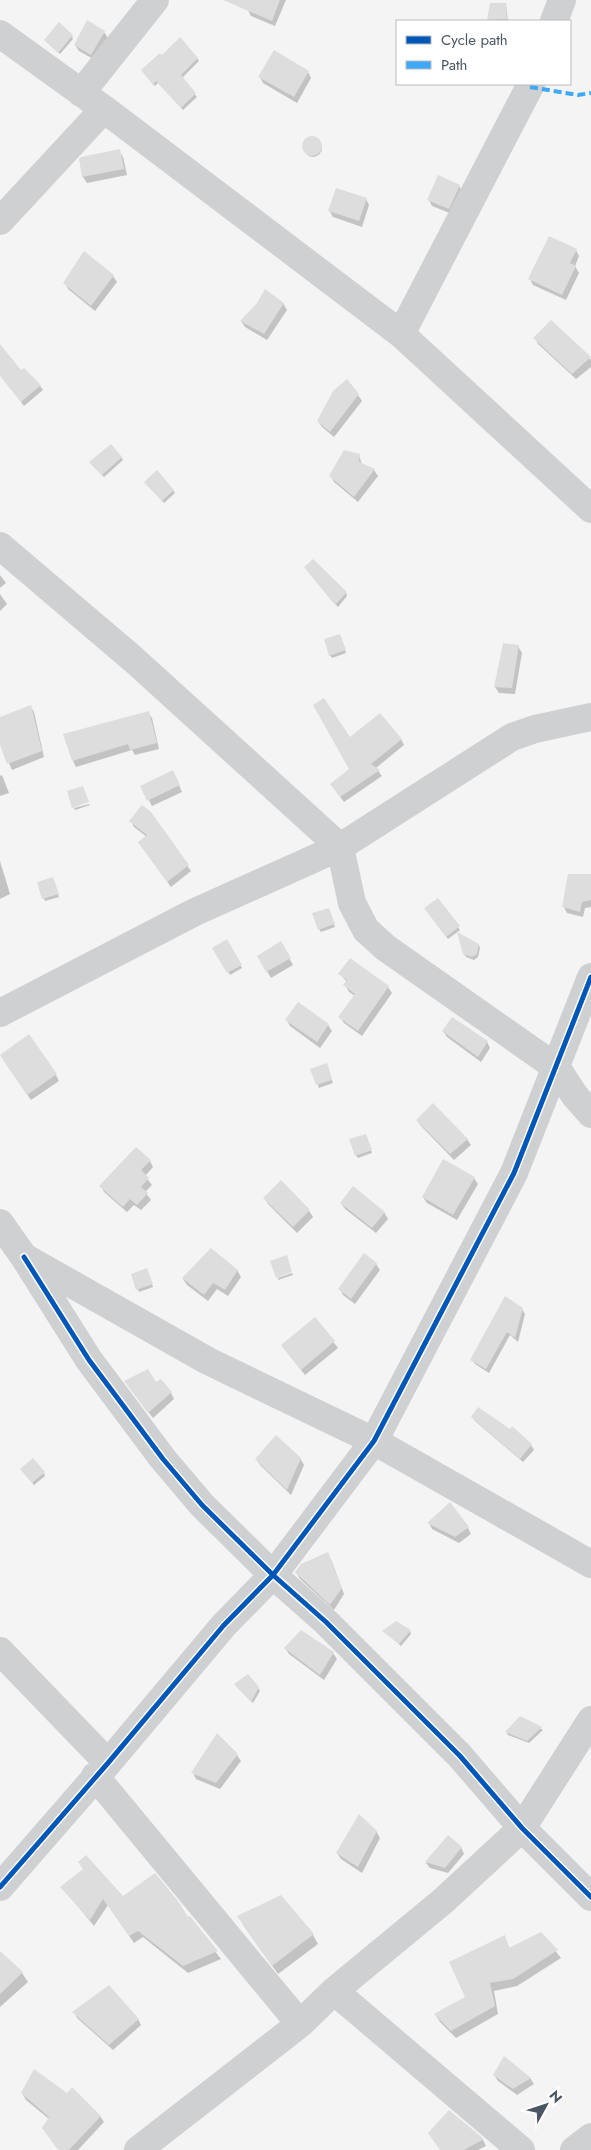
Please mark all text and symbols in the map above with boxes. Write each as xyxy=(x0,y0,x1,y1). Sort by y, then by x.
legend xyxy=(396,20,571,85)
text: Cycle path xyxy=(441,29,508,51)
text: Path xyxy=(441,54,467,76)
north arrow xyxy=(521,2080,571,2130)
text: N xyxy=(545,2086,567,2107)

